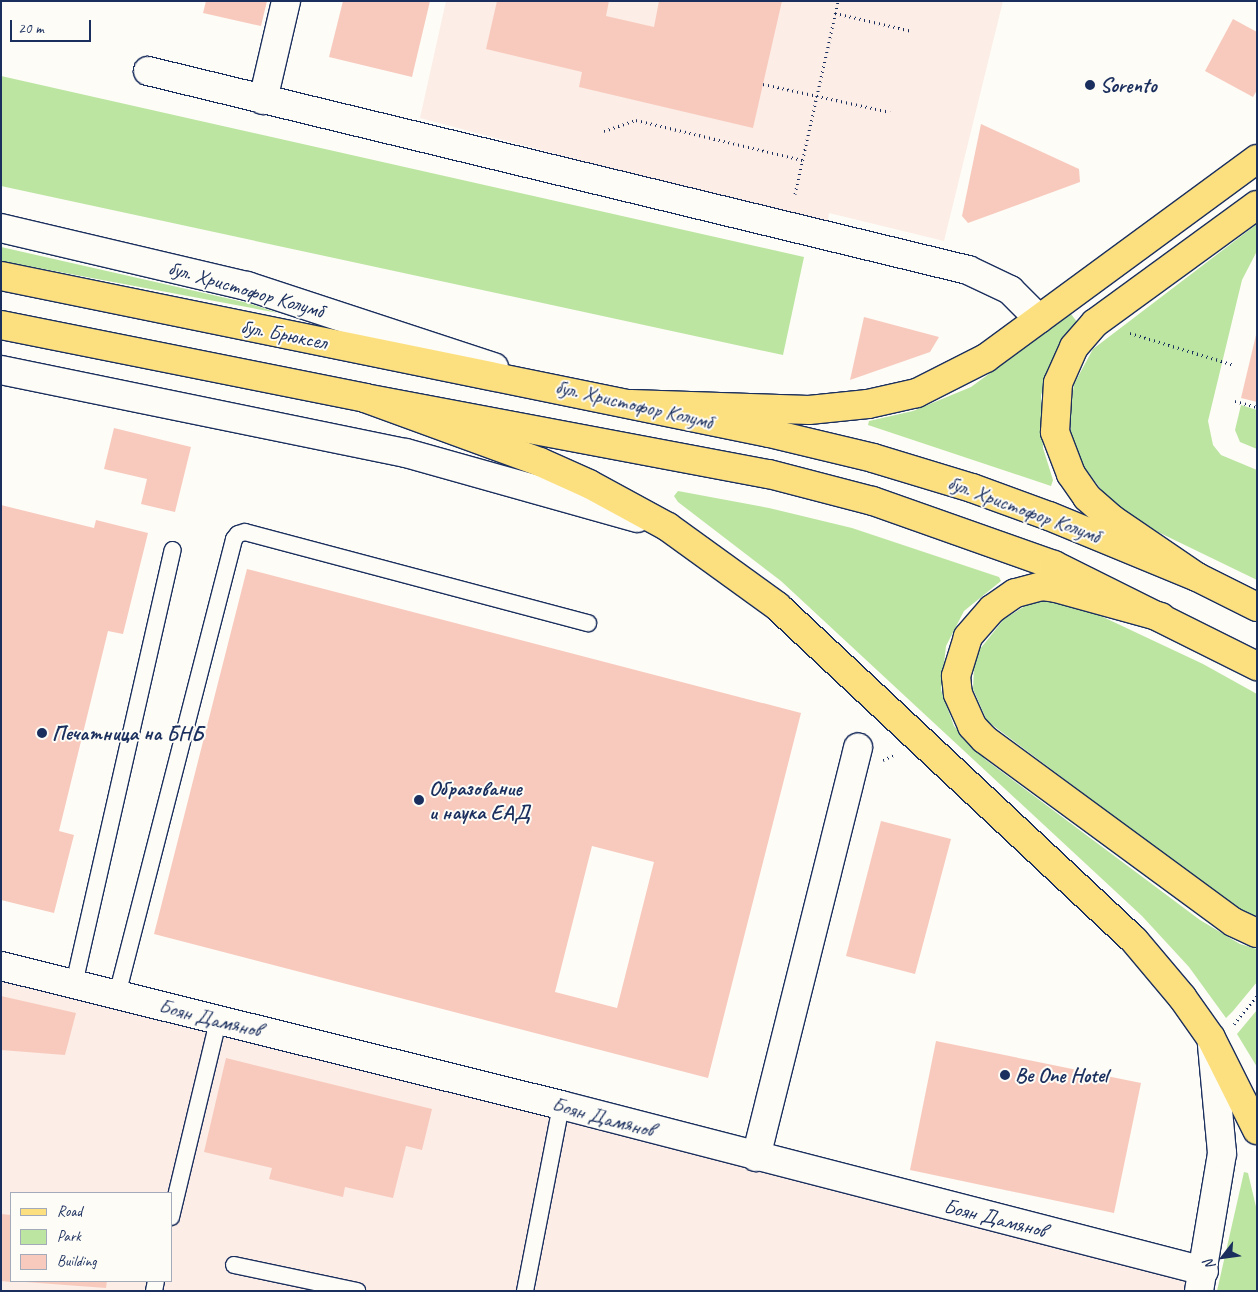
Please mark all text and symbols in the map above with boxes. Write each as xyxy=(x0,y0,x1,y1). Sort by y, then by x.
scale bar xyxy=(12,10,94,42)
text: 20 m xyxy=(18,19,44,38)
place label: Sorento xyxy=(1100,72,1157,98)
marker: Sorento xyxy=(1084,79,1096,91)
street label: бул. Христофор Колумб xyxy=(164,254,328,324)
street label: бул. Брюксел xyxy=(239,313,329,355)
street label: бул. Христофор Колумб xyxy=(552,373,716,435)
street label: бул. Христофор Колумб xyxy=(943,469,1105,549)
place label: Печатница на БНБ xyxy=(52,720,203,746)
marker: Печатница на БНБ xyxy=(36,727,48,739)
place label: Образование и наука ЕАД xyxy=(429,775,530,825)
marker: Образование и наука ЕАД xyxy=(413,794,425,806)
street label: Боян Дамянов xyxy=(157,993,263,1043)
place label: Be One Hotel xyxy=(1015,1062,1108,1088)
marker: Be One Hotel xyxy=(999,1069,1011,1081)
street label: Боян Дамянов xyxy=(550,1092,656,1142)
legend xyxy=(10,1192,172,1282)
street label: Боян Дамянов xyxy=(942,1193,1048,1243)
text: Road xyxy=(57,1202,82,1221)
text: Park xyxy=(57,1227,81,1246)
north arrow xyxy=(1198,1232,1248,1282)
text: Building xyxy=(57,1252,96,1271)
text: N xyxy=(1200,1257,1219,1273)

